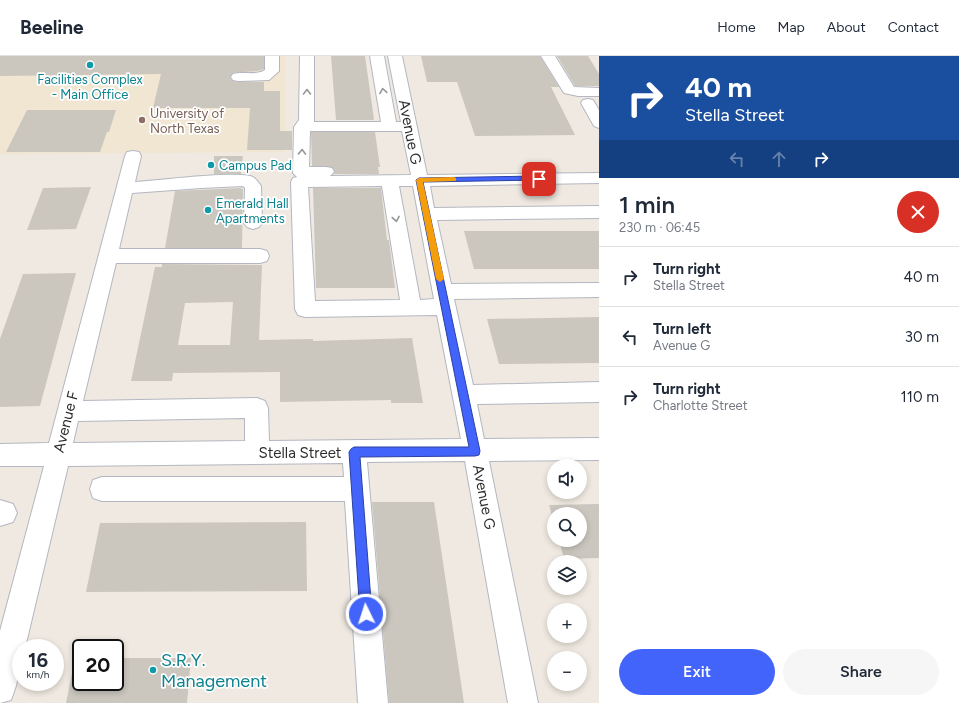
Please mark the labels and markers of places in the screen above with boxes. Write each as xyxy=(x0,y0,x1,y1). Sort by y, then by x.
marker: Facilities Complex - Main Office xyxy=(85,60,95,70)
place label: Facilities Complex - Main Office xyxy=(37,72,144,102)
place label: University of North Texas xyxy=(150,106,224,136)
marker: University of North Texas xyxy=(137,115,147,125)
place label: Campus Pad xyxy=(219,158,292,173)
marker: Campus Pad xyxy=(206,160,216,170)
pin xyxy=(522,162,556,196)
place label: Emerald Hall Apartments xyxy=(216,196,289,226)
marker: Emerald Hall Apartments xyxy=(203,205,213,215)
place label: S.R.Y. Management xyxy=(161,649,267,692)
marker: S.R.Y. Management xyxy=(148,665,158,675)

